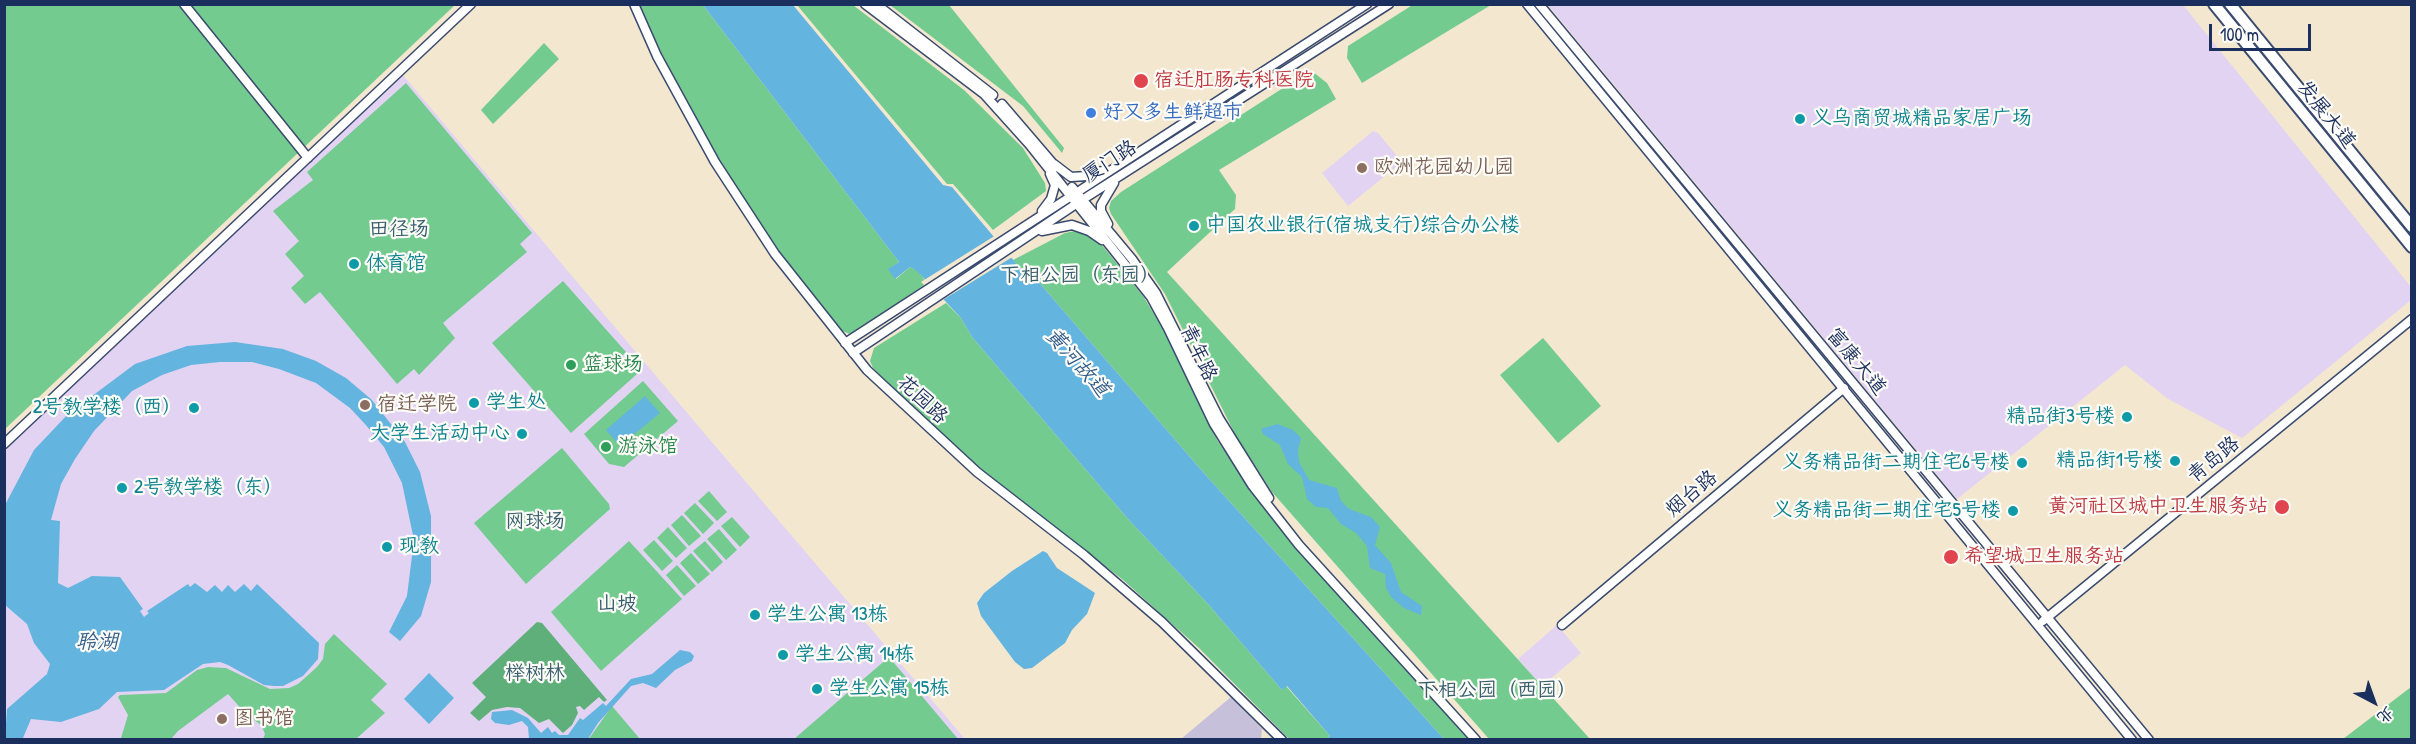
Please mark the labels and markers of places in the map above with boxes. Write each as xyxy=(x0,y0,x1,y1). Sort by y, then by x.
place label: 宿迁肛肠专科医院 xyxy=(1154,69,1314,93)
marker: 宿迁肛肠专科医院 xyxy=(1132,72,1150,90)
place label: 好又多生鲜超市 xyxy=(1103,101,1243,125)
marker: 好又多生鲜超市 xyxy=(1084,106,1098,120)
place label: 义乌商贸城精品家居广场 xyxy=(1812,107,2032,131)
marker: 义乌商贸城精品家居广场 xyxy=(1793,112,1807,126)
place label: 欧洲花园幼儿园 xyxy=(1374,156,1514,180)
marker: 欧洲花园幼儿园 xyxy=(1355,161,1369,175)
place label: 中国农业银行(宿城支行)综合办公楼 xyxy=(1206,214,1520,238)
marker: 中国农业银行(宿城支行)综合办公楼 xyxy=(1187,219,1201,233)
place label: 体育馆 xyxy=(366,252,426,276)
marker: 体育馆 xyxy=(347,257,361,271)
place label: 篮球场 xyxy=(583,353,643,377)
marker: 篮球场 xyxy=(564,358,578,372)
place label: 学生处 xyxy=(486,391,546,415)
place label: 宿迁学院 xyxy=(377,393,457,417)
place label: 2号教学楼（西） xyxy=(33,396,182,420)
marker: 学生处 xyxy=(467,396,481,410)
marker: 宿迁学院 xyxy=(358,398,372,412)
marker: 2号教学楼（西） xyxy=(187,401,201,415)
place label: 精品街3号楼 xyxy=(2006,405,2115,429)
marker: 精品街3号楼 xyxy=(2120,410,2134,424)
place label: 大学生活动中心 xyxy=(370,422,510,446)
marker: 大学生活动中心 xyxy=(515,427,529,441)
place label: 游泳馆 xyxy=(618,435,678,459)
marker: 游泳馆 xyxy=(599,440,613,454)
place label: 精品街1号楼 xyxy=(2056,449,2163,473)
place label: 义务精品街二期住宅6号楼 xyxy=(1782,451,2010,475)
marker: 精品街1号楼 xyxy=(2168,454,2182,468)
marker: 义务精品街二期住宅6号楼 xyxy=(2015,456,2029,470)
place label: 2号教学楼（东） xyxy=(134,476,283,500)
marker: 2号教学楼（东） xyxy=(115,481,129,495)
place label: 黄河社区城中卫生服务站 xyxy=(2048,495,2268,519)
marker: 黄河社区城中卫生服务站 xyxy=(2273,498,2291,516)
place label: 义务精品街二期住宅5号楼 xyxy=(1773,499,2001,523)
marker: 义务精品街二期住宅5号楼 xyxy=(2006,504,2020,518)
place label: 现教 xyxy=(399,535,439,559)
marker: 现教 xyxy=(380,540,394,554)
place label: 希望城卫生服务站 xyxy=(1964,545,2124,569)
marker: 希望城卫生服务站 xyxy=(1942,548,1960,566)
place label: 学生公寓 13栋 xyxy=(767,603,888,627)
marker: 学生公寓 13栋 xyxy=(748,608,762,622)
place label: 学生公寓 14栋 xyxy=(795,643,914,667)
marker: 学生公寓 14栋 xyxy=(776,648,790,662)
place label: 学生公寓 15栋 xyxy=(829,677,949,701)
marker: 学生公寓 15栋 xyxy=(810,682,824,696)
place label: 图书馆 xyxy=(234,707,294,731)
marker: 图书馆 xyxy=(215,712,229,726)

